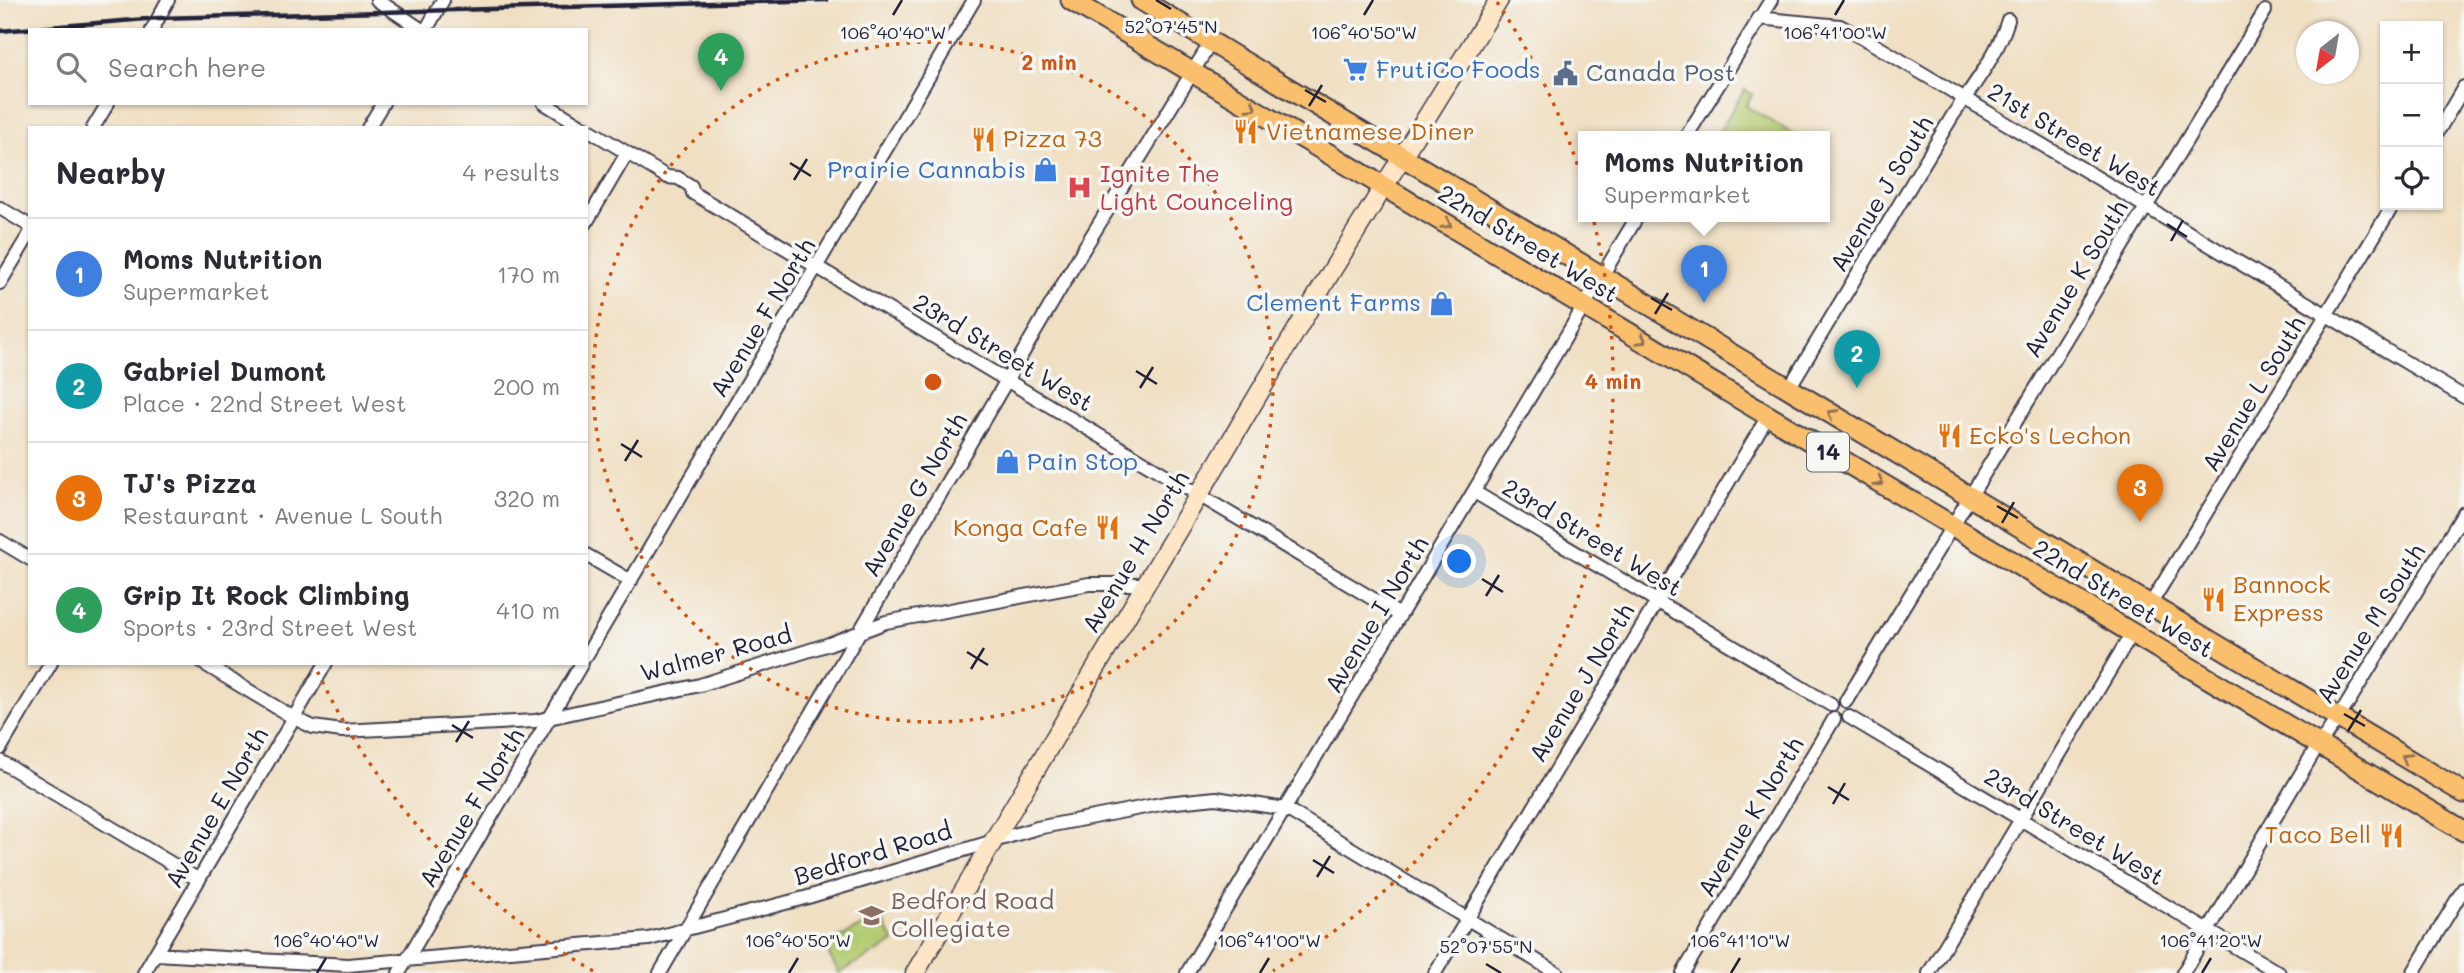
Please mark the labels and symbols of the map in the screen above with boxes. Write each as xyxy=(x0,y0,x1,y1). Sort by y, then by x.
text: 52°07'45"N xyxy=(1124,14,1218,38)
text: 106°40'40"W xyxy=(840,20,946,44)
text: 106°40'50"W xyxy=(1311,20,1417,44)
text: 106°41'00"W xyxy=(1783,20,1887,44)
north arrow xyxy=(2296,21,2359,84)
pin: 4 xyxy=(698,33,744,91)
text: 2 min xyxy=(1021,48,1077,75)
place label: FrutiCo Foods xyxy=(1376,53,1540,84)
supermarket icon: FrutiCo Foods xyxy=(1342,56,1370,84)
place label: Canada Post xyxy=(1586,56,1735,87)
public building icon: Canada Post xyxy=(1552,59,1580,87)
street label: 21st Street West xyxy=(1983,75,2167,203)
one-way arrow xyxy=(1244,99,1257,112)
street label: Avenue J South xyxy=(1822,110,1939,277)
place label: Vietnamese Diner xyxy=(1266,115,1475,146)
restaurant icon: Vietnamese Diner xyxy=(1232,118,1260,146)
place label: Pizza 73 xyxy=(1003,122,1102,153)
restaurant icon: Pizza 73 xyxy=(969,125,997,153)
place label: Prairie Cannabis xyxy=(827,153,1026,184)
shop icon: Prairie Cannabis xyxy=(1032,156,1060,184)
place label: Ignite The Light Counceling xyxy=(1100,157,1293,216)
hospital icon: Ignite The Light Counceling xyxy=(1066,174,1094,202)
street label: 22nd Street West xyxy=(1433,177,1625,309)
street label: Avenue K South xyxy=(2016,194,2134,362)
one-way arrow xyxy=(1439,215,1452,228)
street label: Avenue F North xyxy=(702,232,821,402)
pin: 1 xyxy=(1681,245,1727,303)
street label: 23rd Street West xyxy=(908,286,1099,418)
place label: Clement Farms xyxy=(1246,286,1421,317)
shop icon: Clement Farms xyxy=(1427,289,1455,317)
street label: Avenue L South xyxy=(2194,310,2311,477)
pin: 2 xyxy=(1834,330,1880,388)
one-way arrow xyxy=(1635,332,1648,345)
text: 4 min xyxy=(1585,367,1641,394)
centre of rings xyxy=(921,370,945,394)
street label: Avenue G North xyxy=(854,407,973,582)
one-way arrow xyxy=(1827,409,1840,422)
place label: Ecko's Lechon xyxy=(1969,419,2131,450)
restaurant icon: Ecko's Lechon xyxy=(1935,422,1963,450)
road number: 14 xyxy=(1807,432,1849,472)
place label: Pain Stop xyxy=(1027,445,1138,476)
shop icon: Pain Stop xyxy=(993,448,1021,476)
pin: 3 xyxy=(2117,464,2163,522)
street label: Avenue H North xyxy=(1074,465,1195,638)
street label: 23rd Street West xyxy=(1497,471,1688,603)
one-way arrow xyxy=(1872,474,1885,487)
place label: Konga Cafe xyxy=(953,511,1088,542)
restaurant icon: Konga Cafe xyxy=(1094,514,1122,542)
street label: Avenue I North xyxy=(1317,530,1435,698)
street label: 22nd Street West xyxy=(2028,532,2220,664)
street label: Avenue M South xyxy=(2308,538,2431,709)
your location xyxy=(1442,544,1476,578)
place label: Bannock Express xyxy=(2233,568,2331,627)
restaurant icon: Bannock Express xyxy=(2199,585,2227,613)
street label: Avenue J North xyxy=(1521,597,1640,767)
street label: Walmer Road xyxy=(636,617,795,688)
street label: Avenue E North xyxy=(157,721,274,893)
street label: Avenue F North xyxy=(411,722,530,892)
street label: Avenue K North xyxy=(1690,731,1810,902)
one-way arrow xyxy=(2400,753,2413,766)
street label: 23rd Street West xyxy=(1979,760,2170,892)
street label: Bedford Road xyxy=(790,814,955,891)
place label: Taco Bell xyxy=(2265,818,2371,849)
restaurant icon: Taco Bell xyxy=(2377,821,2405,849)
place label: Bedford Road Collegiate xyxy=(891,884,1054,943)
school or university icon: Bedford Road Collegiate xyxy=(857,901,885,929)
text: 106°40'40"W xyxy=(273,928,379,952)
text: 106°40'50"W xyxy=(745,928,851,952)
text: 106°41'00"W xyxy=(1217,928,1321,952)
text: 106°41'10"W xyxy=(1690,928,1790,952)
text: 106°41'20"W xyxy=(2160,928,2262,952)
text: 52°07'55"N xyxy=(1439,934,1533,958)

